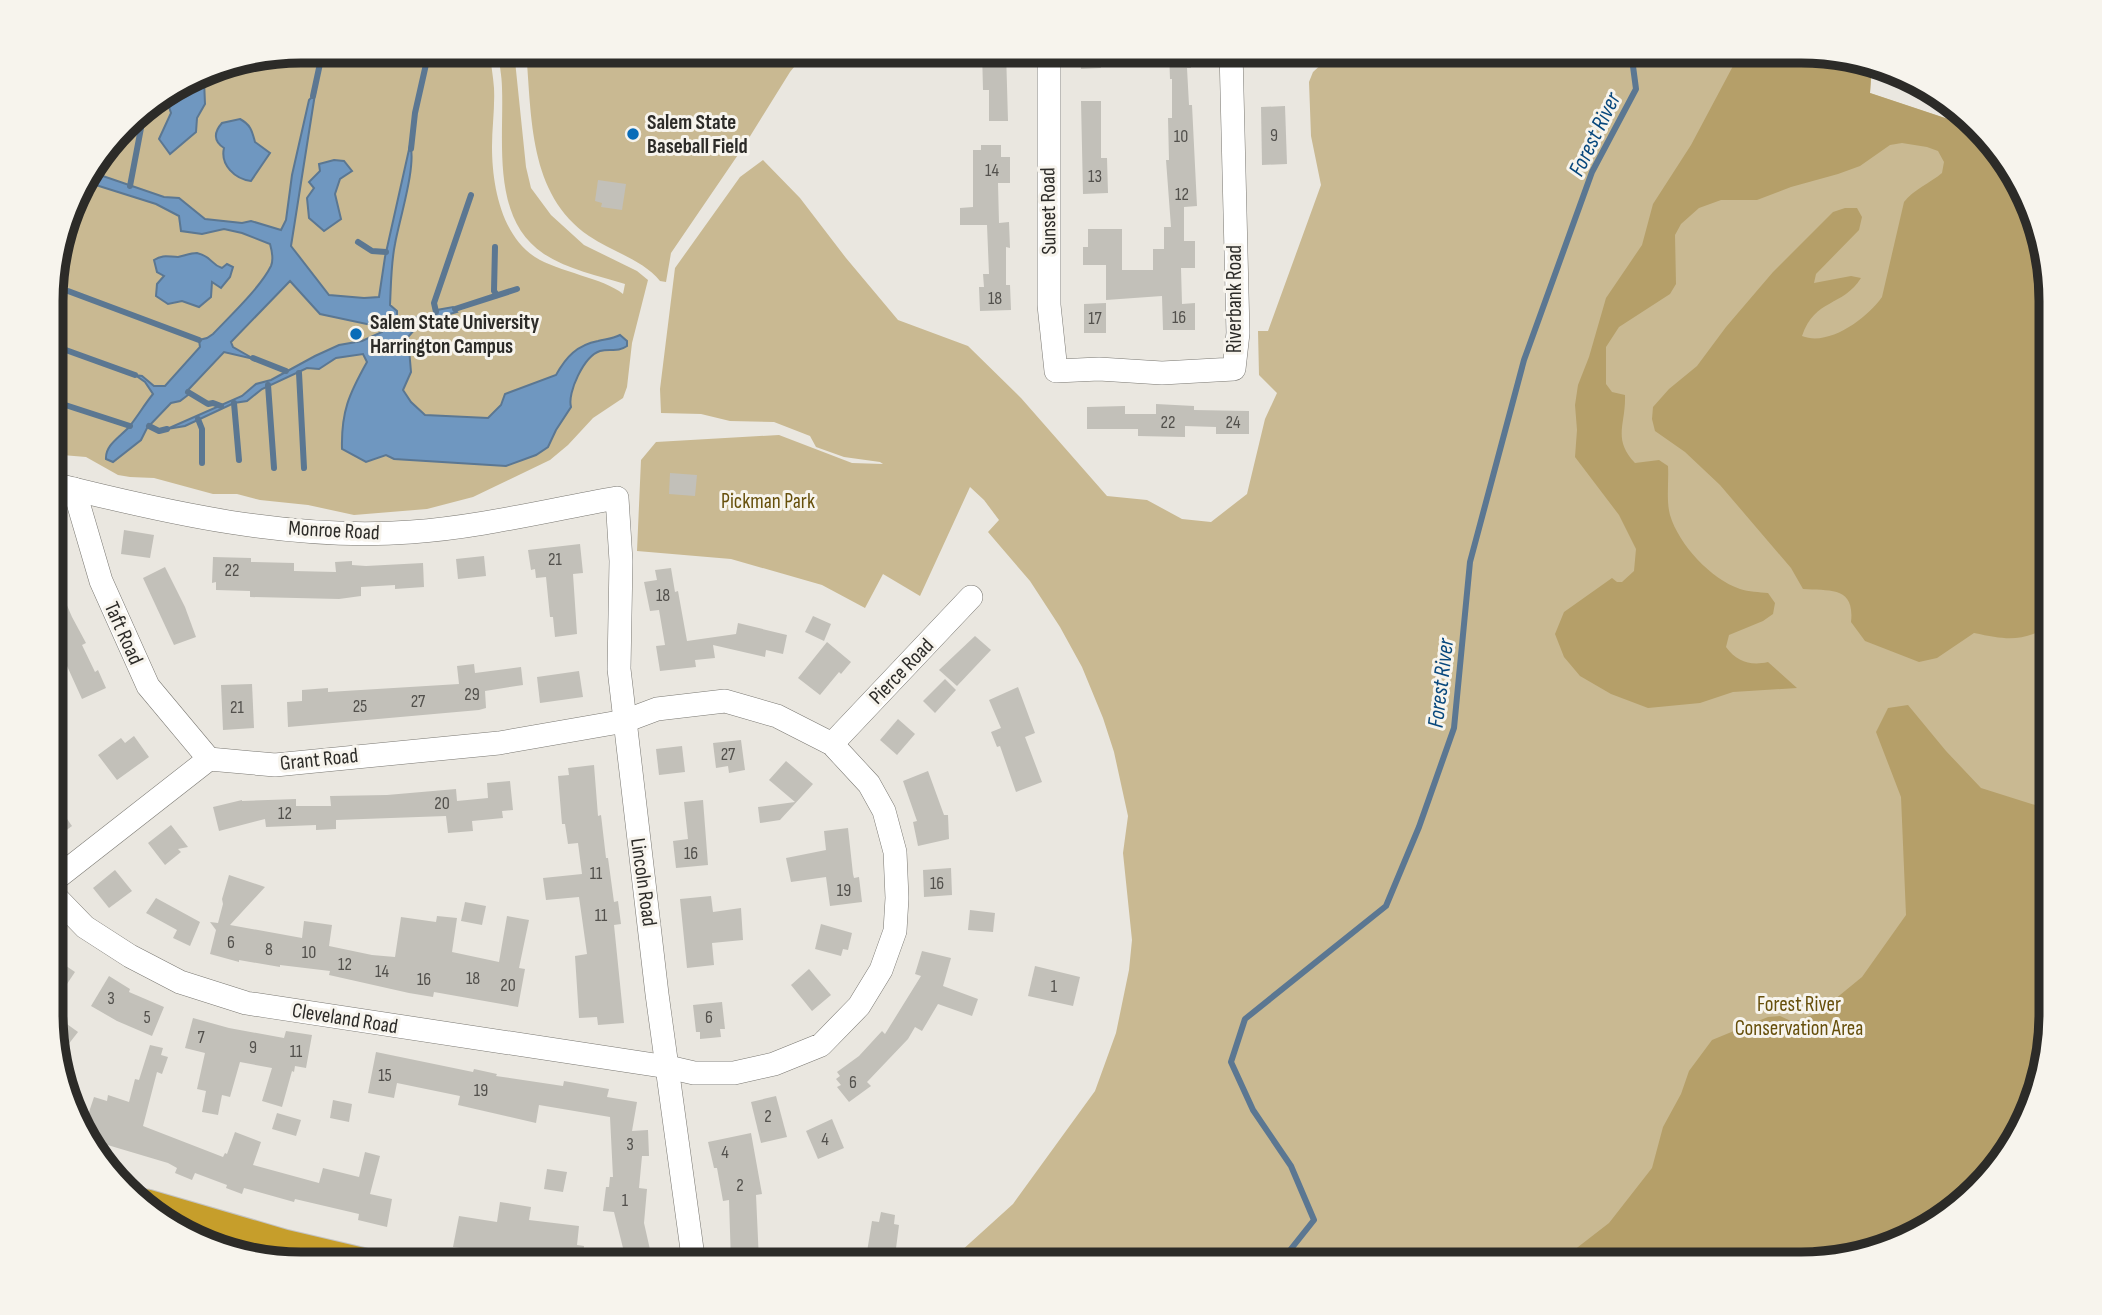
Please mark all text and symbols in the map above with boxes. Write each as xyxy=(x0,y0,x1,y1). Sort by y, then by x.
water label: Forest River xyxy=(1563,87,1628,181)
place label: Salem State Baseball Field xyxy=(647,110,748,159)
house number: 9 xyxy=(1270,125,1278,146)
marker: Salem State Baseball Field xyxy=(625,126,641,142)
house number: 10 xyxy=(1174,126,1188,147)
house number: 14 xyxy=(985,160,999,181)
house number: 13 xyxy=(1088,166,1102,187)
street label: Sunset Road xyxy=(1035,167,1062,255)
house number: 12 xyxy=(1175,184,1189,205)
street label: Riverbank Road xyxy=(1222,245,1247,353)
house number: 18 xyxy=(988,288,1002,309)
house number: 16 xyxy=(1172,307,1186,328)
house number: 17 xyxy=(1088,308,1103,329)
place label: Salem State University Harrington Campus xyxy=(370,310,539,359)
marker: Salem State University Harrington Campus xyxy=(348,326,364,342)
house number: 22 xyxy=(1161,412,1175,433)
house number: 24 xyxy=(1226,412,1241,433)
park label: Pickman Park xyxy=(721,489,815,514)
street label: Monroe Road xyxy=(288,516,380,545)
house number: 21 xyxy=(548,549,563,570)
house number: 22 xyxy=(225,560,239,581)
house number: 18 xyxy=(656,585,670,606)
street label: Taft Road xyxy=(99,598,148,668)
street label: Pierce Road xyxy=(864,633,939,710)
water label: Forest River xyxy=(1422,635,1461,729)
house number: 29 xyxy=(464,684,480,705)
house number: 27 xyxy=(411,691,426,712)
house number: 25 xyxy=(353,696,367,717)
house number: 21 xyxy=(230,697,245,718)
street label: Grant Road xyxy=(279,743,359,776)
house number: 27 xyxy=(721,744,736,765)
house number: 20 xyxy=(434,793,450,814)
house number: 12 xyxy=(278,803,292,824)
street label: Lincoln Road xyxy=(625,836,662,928)
house number: 16 xyxy=(684,843,698,864)
house number: 11 xyxy=(590,863,603,884)
house number: 16 xyxy=(930,873,944,894)
house number: 19 xyxy=(837,880,851,901)
house number: 11 xyxy=(595,905,608,926)
house number: 6 xyxy=(227,932,235,953)
house number: 8 xyxy=(265,939,273,960)
house number: 10 xyxy=(302,942,316,963)
house number: 12 xyxy=(338,954,352,975)
house number: 14 xyxy=(375,961,389,982)
house number: 18 xyxy=(466,968,480,989)
house number: 16 xyxy=(417,969,431,990)
house number: 20 xyxy=(500,975,516,996)
house number: 1 xyxy=(1051,976,1058,997)
house number: 3 xyxy=(107,988,115,1009)
park label: Forest River Conservation Area xyxy=(1735,992,1863,1041)
street label: Cleveland Road xyxy=(290,998,400,1039)
house number: 5 xyxy=(143,1007,151,1028)
house number: 6 xyxy=(705,1007,713,1028)
house number: 7 xyxy=(197,1027,205,1048)
house number: 9 xyxy=(249,1037,257,1058)
house number: 11 xyxy=(290,1041,303,1062)
house number: 15 xyxy=(378,1065,392,1086)
house number: 6 xyxy=(849,1072,857,1093)
house number: 19 xyxy=(474,1080,488,1101)
house number: 2 xyxy=(764,1106,772,1127)
house number: 4 xyxy=(821,1129,829,1150)
house number: 3 xyxy=(626,1134,634,1155)
house number: 4 xyxy=(721,1142,729,1163)
house number: 2 xyxy=(736,1175,744,1196)
house number: 1 xyxy=(622,1190,629,1211)

